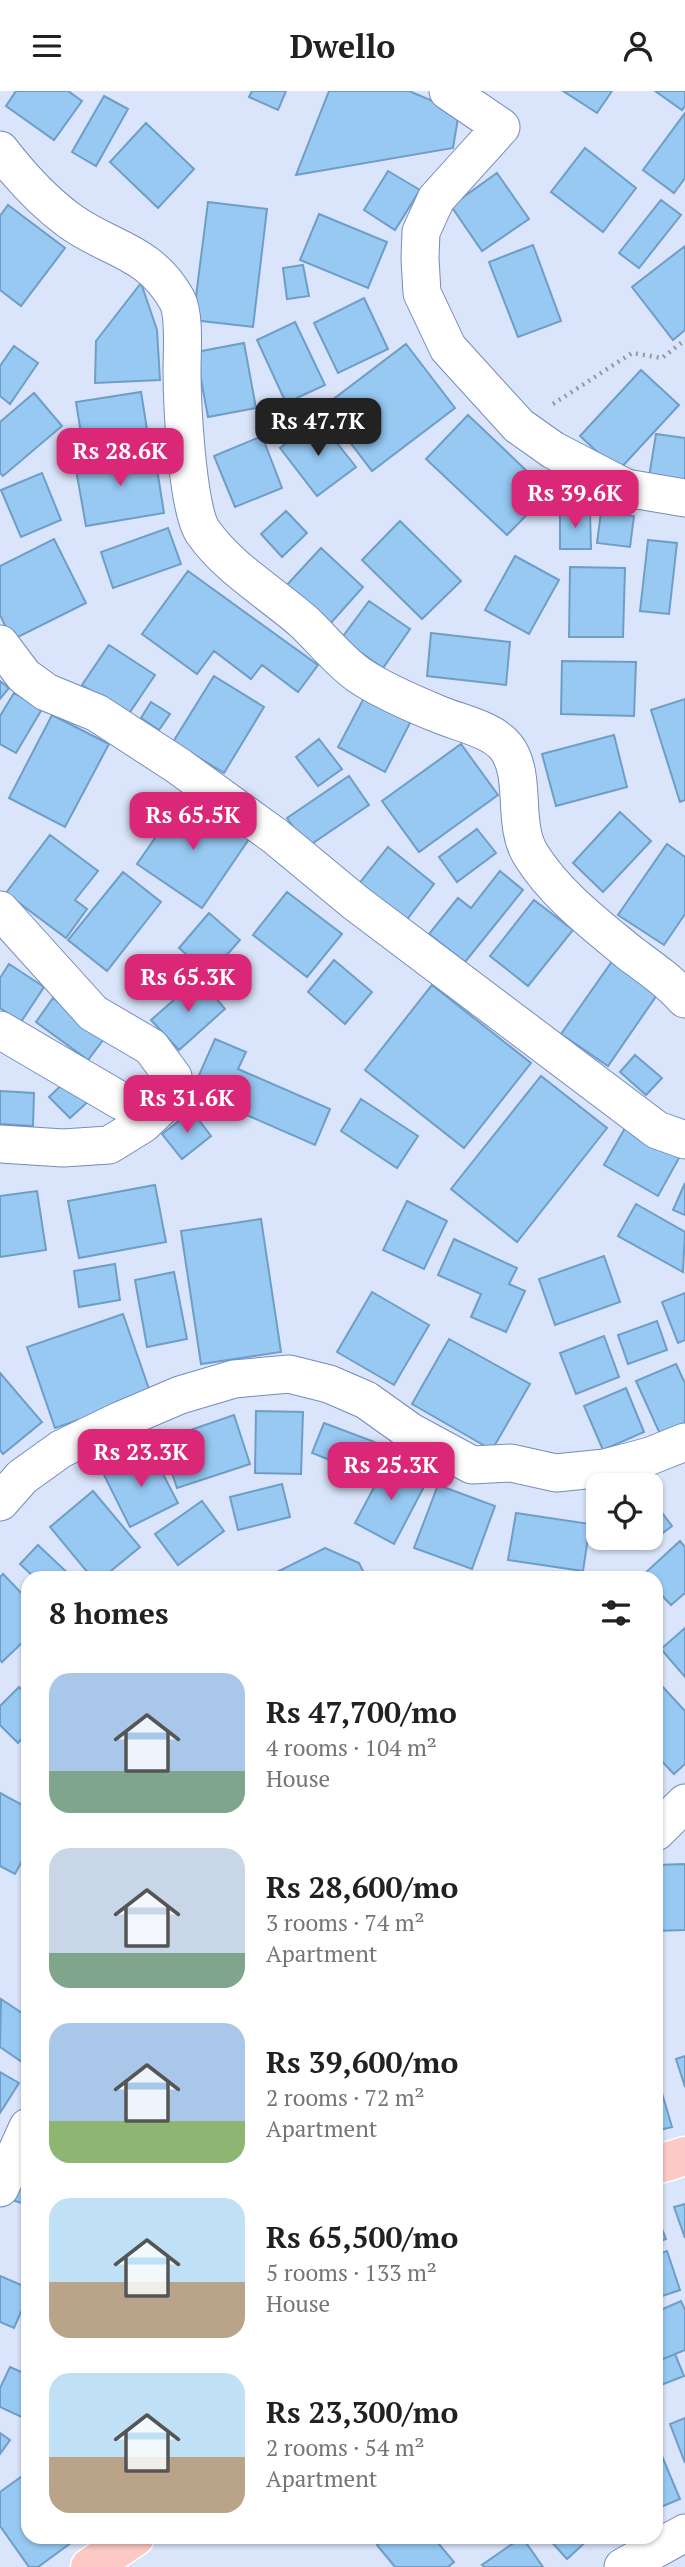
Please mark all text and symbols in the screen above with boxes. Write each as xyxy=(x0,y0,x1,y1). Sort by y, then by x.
text: Dwello xyxy=(290,25,395,67)
icon: menu xyxy=(28,27,66,65)
icon: person xyxy=(619,27,657,65)
pin: Rs 47.7K xyxy=(246,399,390,458)
text: Rs 47.7K xyxy=(271,405,365,436)
pin: Rs 28.6K xyxy=(48,429,192,488)
text: Rs 28.6K xyxy=(73,435,167,466)
pin: Rs 39.6K xyxy=(503,471,647,530)
text: Rs 39.6K xyxy=(528,477,622,508)
pin: Rs 65.5K xyxy=(121,793,265,852)
text: Rs 65.5K xyxy=(146,799,240,830)
pin: Rs 65.3K xyxy=(116,955,260,1014)
text: Rs 65.3K xyxy=(141,961,235,992)
pin: Rs 31.6K xyxy=(115,1075,259,1135)
text: Rs 31.6K xyxy=(140,1082,234,1113)
pin: Rs 23.3K xyxy=(69,1429,213,1489)
text: Rs 23.3K xyxy=(94,1436,188,1467)
pin: Rs 25.3K xyxy=(319,1443,463,1502)
text: Rs 25.3K xyxy=(344,1449,438,1480)
map controls xyxy=(586,1473,663,1550)
button: locate xyxy=(586,1473,663,1550)
text: 8 homes xyxy=(49,1593,168,1633)
icon: filters xyxy=(597,1594,635,1632)
text: Rs 47,700/mo xyxy=(266,1692,457,1732)
icon: home xyxy=(105,1701,189,1785)
text: 4 rooms · 104 m² xyxy=(266,1732,437,1763)
text: House xyxy=(266,1763,330,1794)
text: Rs 28,600/mo xyxy=(266,1867,458,1907)
icon: home xyxy=(105,1876,189,1960)
text: 3 rooms · 74 m² xyxy=(266,1907,425,1938)
text: Apartment xyxy=(266,1938,377,1969)
text: Rs 39,600/mo xyxy=(266,2042,458,2082)
icon: home xyxy=(105,2051,189,2135)
text: 2 rooms · 72 m² xyxy=(266,2082,425,2113)
text: Apartment xyxy=(266,2113,377,2144)
text: Rs 65,500/mo xyxy=(266,2217,458,2257)
icon: home xyxy=(105,2226,189,2310)
text: 5 rooms · 133 m² xyxy=(266,2257,437,2288)
text: House xyxy=(266,2288,330,2319)
text: Rs 23,300/mo xyxy=(266,2392,458,2432)
icon: home xyxy=(105,2401,189,2485)
text: 2 rooms · 54 m² xyxy=(266,2432,425,2463)
text: Apartment xyxy=(266,2463,377,2494)

